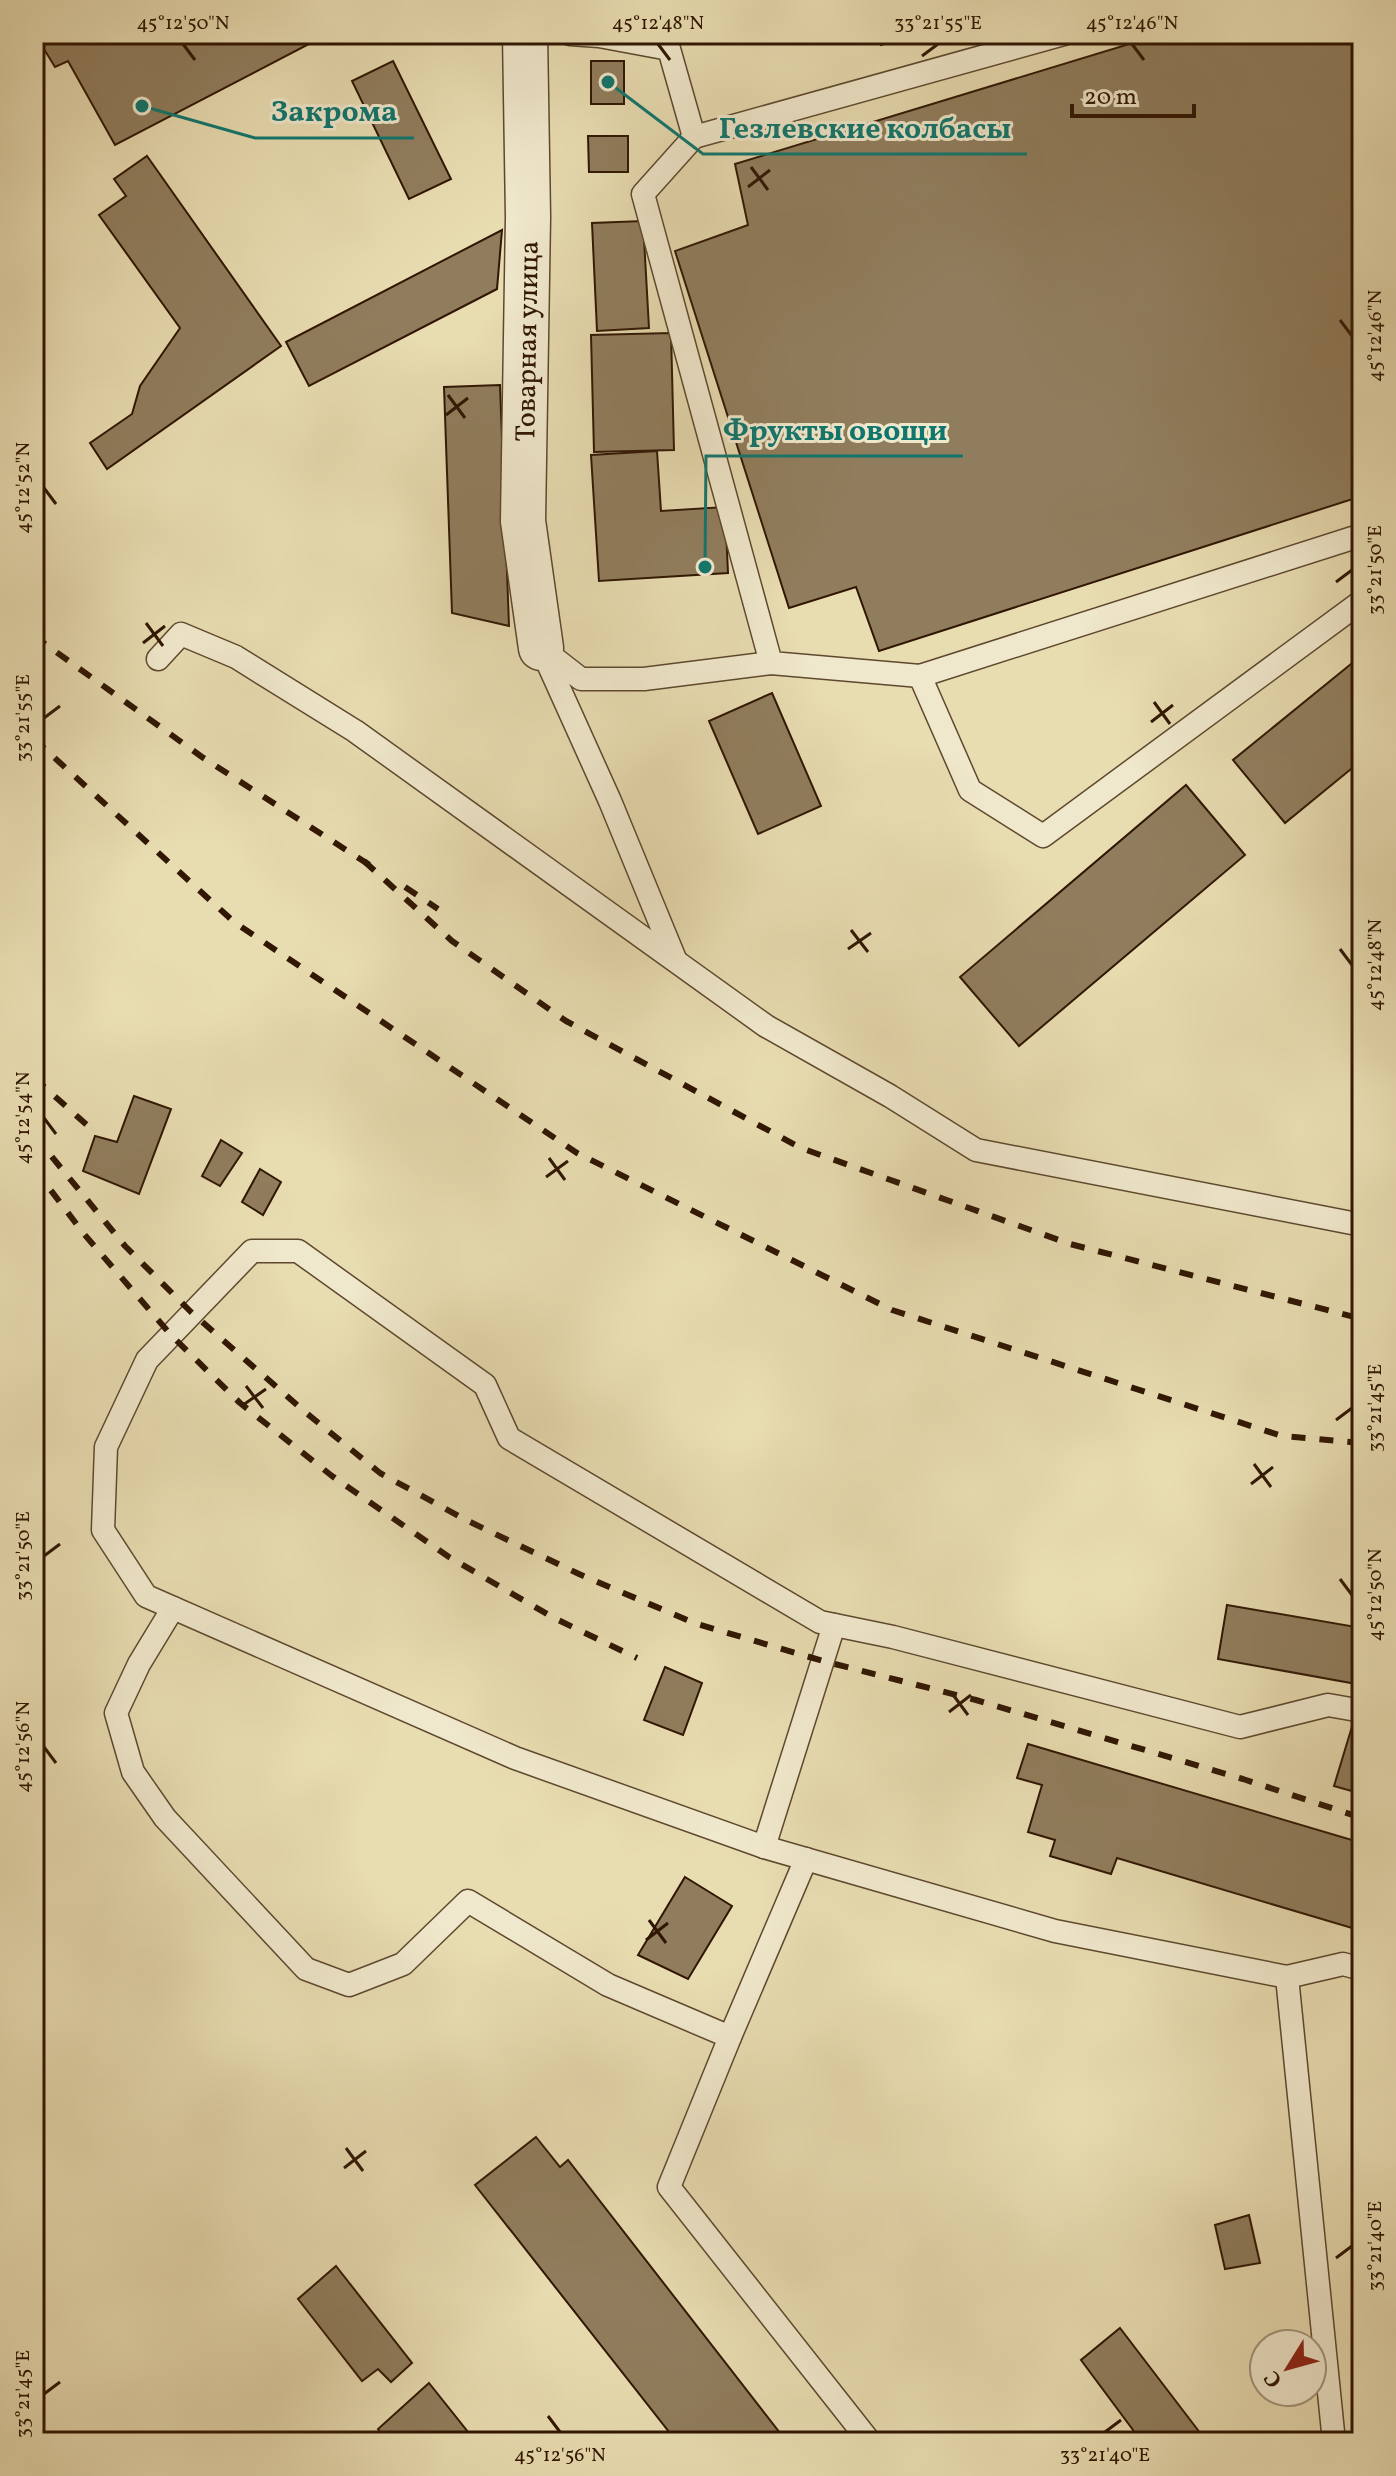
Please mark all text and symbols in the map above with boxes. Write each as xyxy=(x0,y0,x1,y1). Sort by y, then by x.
text: 45°12'50"N xyxy=(136,10,230,38)
text: 45°12'48"N xyxy=(612,10,704,38)
text: 33°21'55"E xyxy=(894,10,982,38)
text: 45°12'46"N xyxy=(1086,10,1178,38)
scale bar xyxy=(1072,68,1194,118)
text: 20 m xyxy=(1084,81,1137,115)
callout: Закрома xyxy=(255,84,414,138)
text: Закрома xyxy=(271,92,397,134)
callout: Гезлевские колбасы xyxy=(703,100,1027,154)
text: Гезлевские колбасы xyxy=(719,109,1011,151)
street label: Товарная улица xyxy=(507,240,550,442)
text: 45°12'46"N xyxy=(1362,290,1390,382)
callout: Фрукты овощи xyxy=(706,402,963,456)
text: Фрукты овощи xyxy=(723,411,947,453)
text: 45°12'52"N xyxy=(10,442,38,534)
text: 33°21'50"E xyxy=(1362,525,1390,615)
text: 33°21'55"E xyxy=(10,674,38,762)
text: 45°12'48"N xyxy=(1362,919,1390,1011)
text: 45°12'54"N xyxy=(10,1071,38,1165)
text: 33°21'45"E xyxy=(1362,1364,1390,1452)
text: 33°21'50"E xyxy=(10,1511,38,1601)
text: 45°12'50"N xyxy=(1362,1548,1390,1642)
text: 45°12'56"N xyxy=(10,1701,38,1793)
text: 33°21'40"E xyxy=(1362,2201,1390,2291)
north arrow xyxy=(1248,2328,1328,2408)
text: 33°21'45"E xyxy=(10,2350,38,2438)
text: С xyxy=(1257,2364,1291,2394)
text: 45°12'56"N xyxy=(514,2442,606,2470)
text: 33°21'40"E xyxy=(1060,2442,1150,2470)

